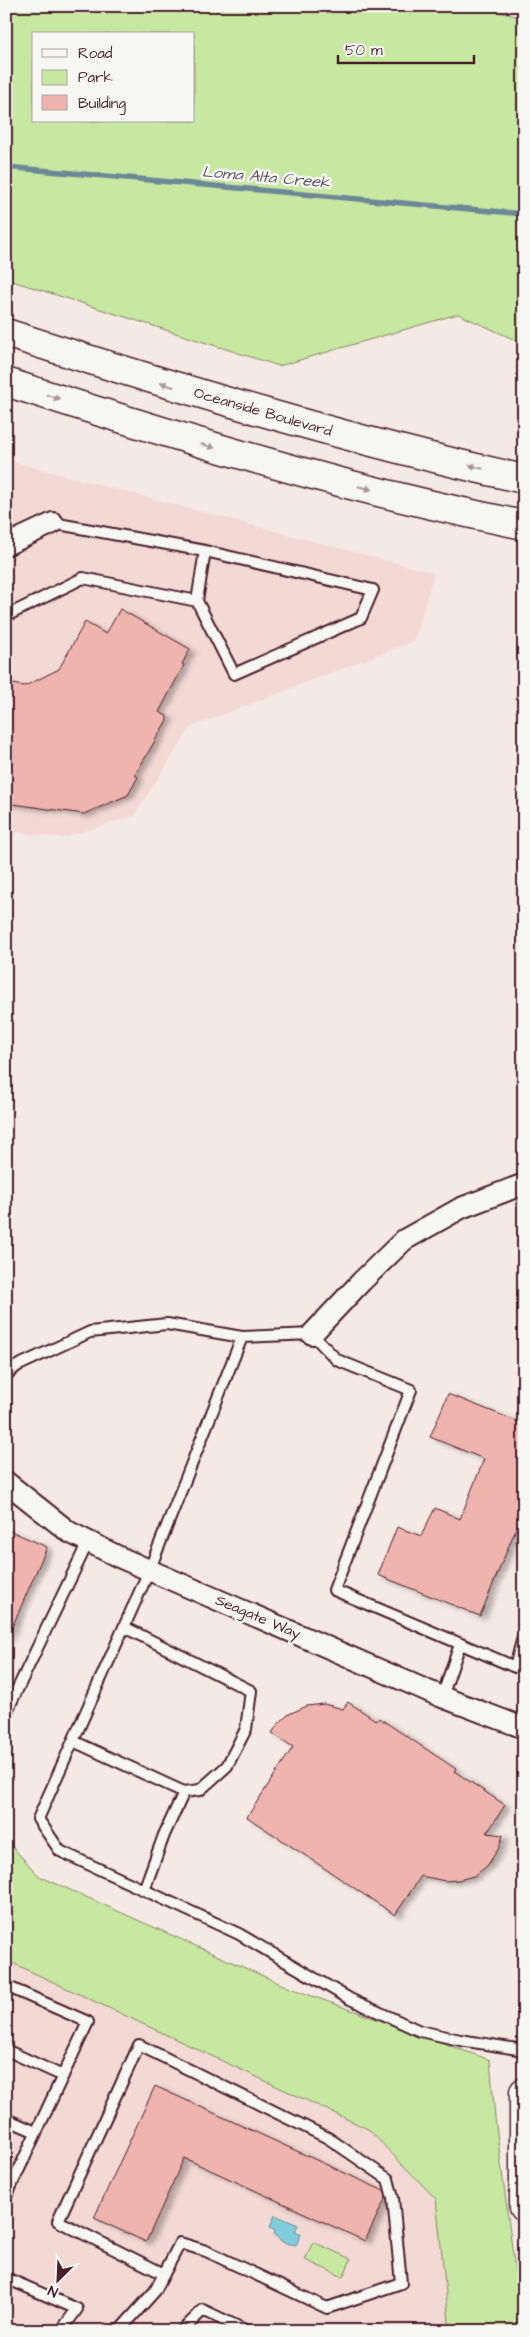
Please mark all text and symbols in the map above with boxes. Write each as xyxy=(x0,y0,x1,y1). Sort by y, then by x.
legend xyxy=(32,32,195,122)
scale bar xyxy=(338,32,474,64)
text: 50 m xyxy=(345,40,383,61)
text: Road xyxy=(78,43,113,64)
text: Park xyxy=(78,67,113,88)
text: Building xyxy=(78,93,126,115)
water label: Loma Alta Creek xyxy=(201,160,332,194)
one-way arrow xyxy=(159,381,174,389)
street label: Oceanside Boulevard xyxy=(191,382,335,442)
one-way arrow xyxy=(45,394,60,402)
one-way arrow xyxy=(200,442,215,450)
one-way arrow xyxy=(469,463,484,471)
one-way arrow xyxy=(357,484,372,492)
street label: Seagate Way xyxy=(212,1590,304,1645)
north arrow xyxy=(32,2254,82,2304)
text: N xyxy=(45,2280,61,2302)

